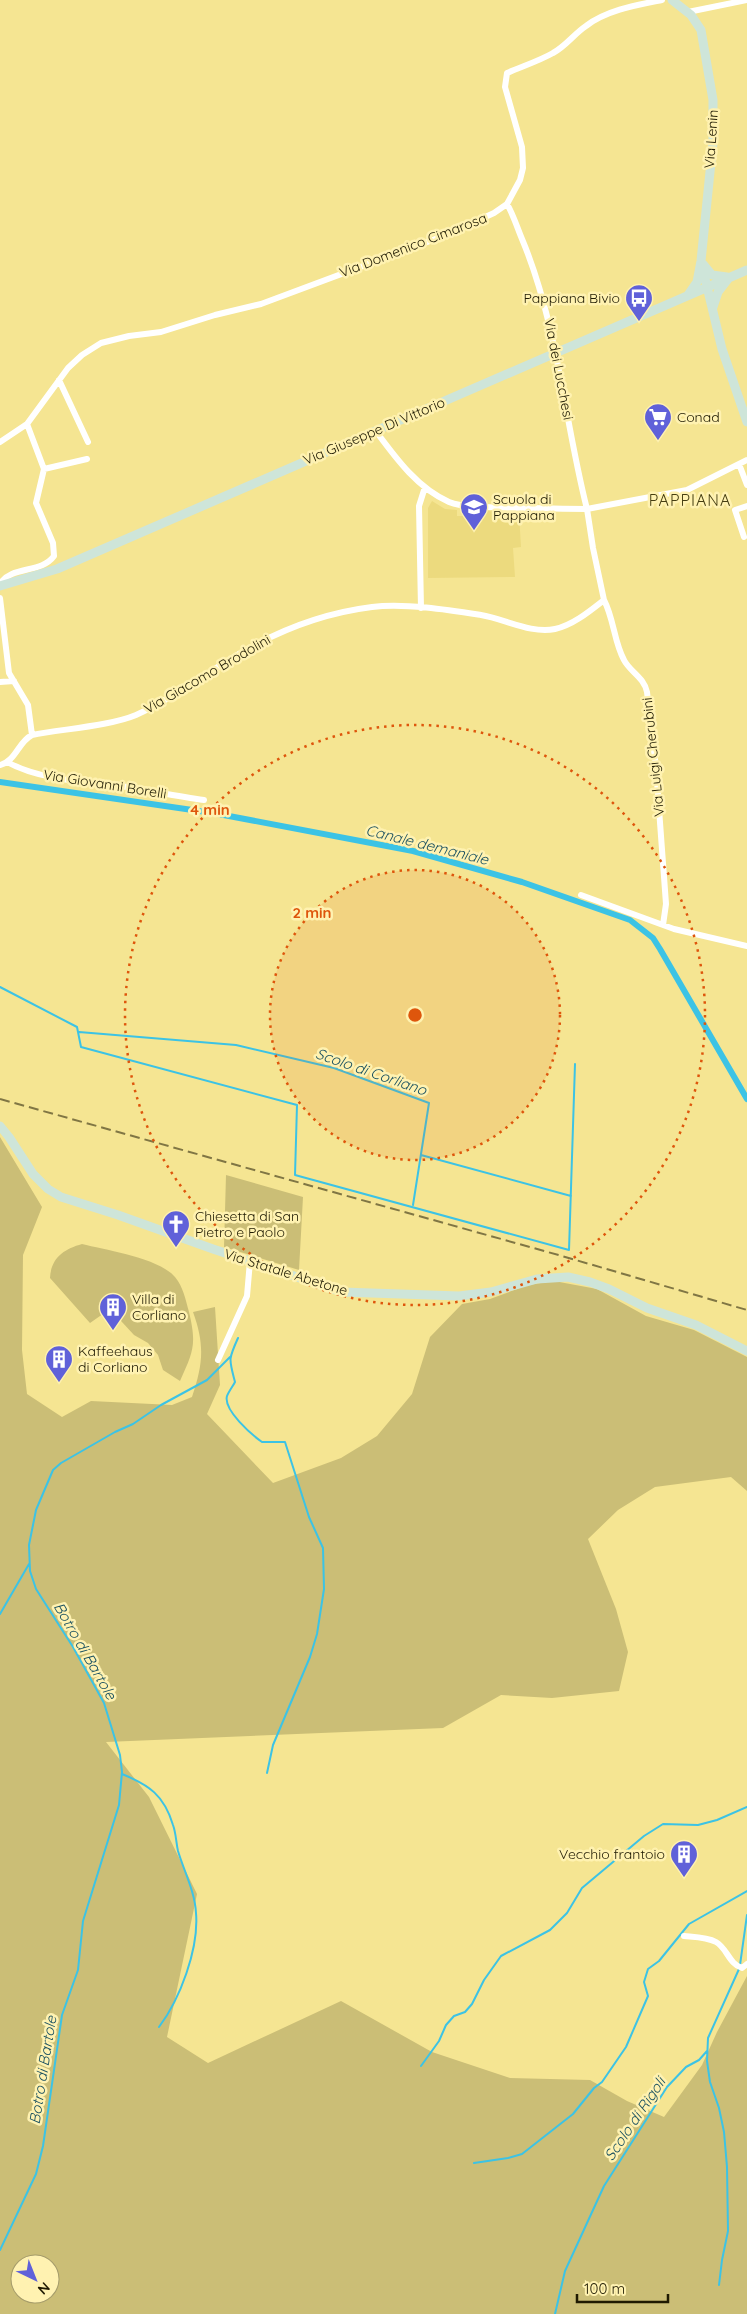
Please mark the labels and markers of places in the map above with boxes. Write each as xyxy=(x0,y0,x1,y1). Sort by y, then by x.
bus stop icon: Pappiana Bivio xyxy=(624,283,654,322)
place label: Pappiana Bivio xyxy=(523,289,620,307)
supermarket icon: Conad xyxy=(643,402,673,441)
place label: Conad xyxy=(677,408,720,426)
place label: Scuola di Pappiana xyxy=(493,490,555,524)
school or university icon: Scuola di Pappiana xyxy=(459,492,489,531)
centre of rings xyxy=(406,1006,424,1024)
place label: Chiesetta di San Pietro e Paolo xyxy=(195,1207,299,1241)
church icon: Chiesetta di San Pietro e Paolo xyxy=(161,1209,191,1248)
place label: Villa di Corliano xyxy=(132,1290,186,1324)
building icon: Villa di Corliano xyxy=(98,1292,128,1331)
place label: Kaffeehaus di Corliano xyxy=(78,1342,153,1376)
building icon: Kaffeehaus di Corliano xyxy=(44,1344,74,1383)
building icon: Vecchio frantoio xyxy=(669,1839,699,1878)
place label: Vecchio frantoio xyxy=(559,1845,665,1863)

